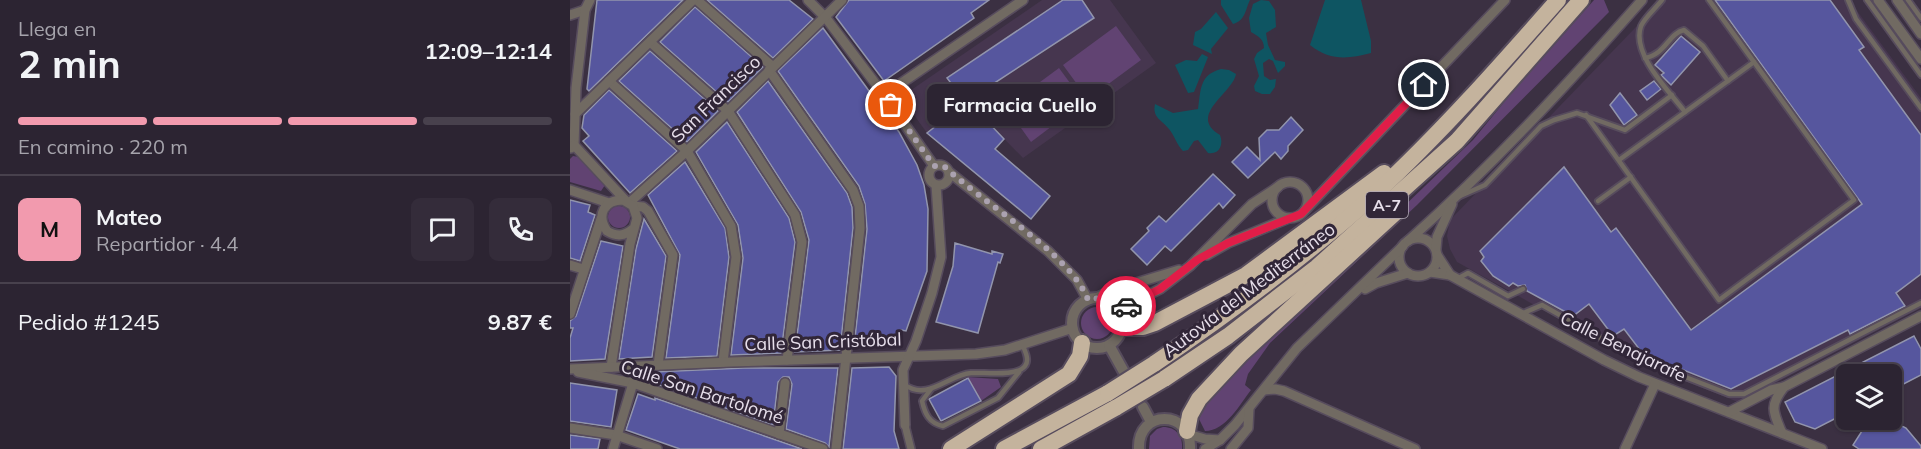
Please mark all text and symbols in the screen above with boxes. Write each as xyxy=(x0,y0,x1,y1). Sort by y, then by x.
text: Llega en xyxy=(18,16,96,41)
text: 12:09–12:14 xyxy=(424,37,552,65)
text: 2 min xyxy=(18,39,121,88)
street label: San Francisco xyxy=(666,50,765,147)
pin xyxy=(1398,59,1449,110)
icon: home xyxy=(1407,68,1440,101)
pin xyxy=(865,79,916,130)
callout: Farmacia Cuello xyxy=(927,84,1113,126)
icon: bag xyxy=(874,88,907,121)
text: Farmacia Cuello xyxy=(943,92,1097,117)
text: En camino · 220 m xyxy=(18,134,188,159)
road number: A-7 xyxy=(1366,192,1408,218)
button: chat xyxy=(411,198,474,261)
button: phone xyxy=(489,198,552,261)
text: Mateo xyxy=(96,203,162,231)
text: M xyxy=(40,215,59,243)
street label: Autovía del Mediterráneo xyxy=(1158,217,1339,362)
text: Repartidor · 4.4 xyxy=(96,231,238,256)
courier xyxy=(1096,276,1156,336)
icon: car xyxy=(1110,290,1143,323)
street label: Calle Benajarafe xyxy=(1557,306,1690,387)
text: Pedido #1245 xyxy=(18,308,160,336)
text: 9.87 € xyxy=(488,308,552,336)
street label: Calle San Cristóbal xyxy=(744,327,902,356)
street label: Calle San Bartolomé xyxy=(618,354,786,429)
map controls xyxy=(1836,364,1902,430)
button: layers xyxy=(1836,364,1902,430)

